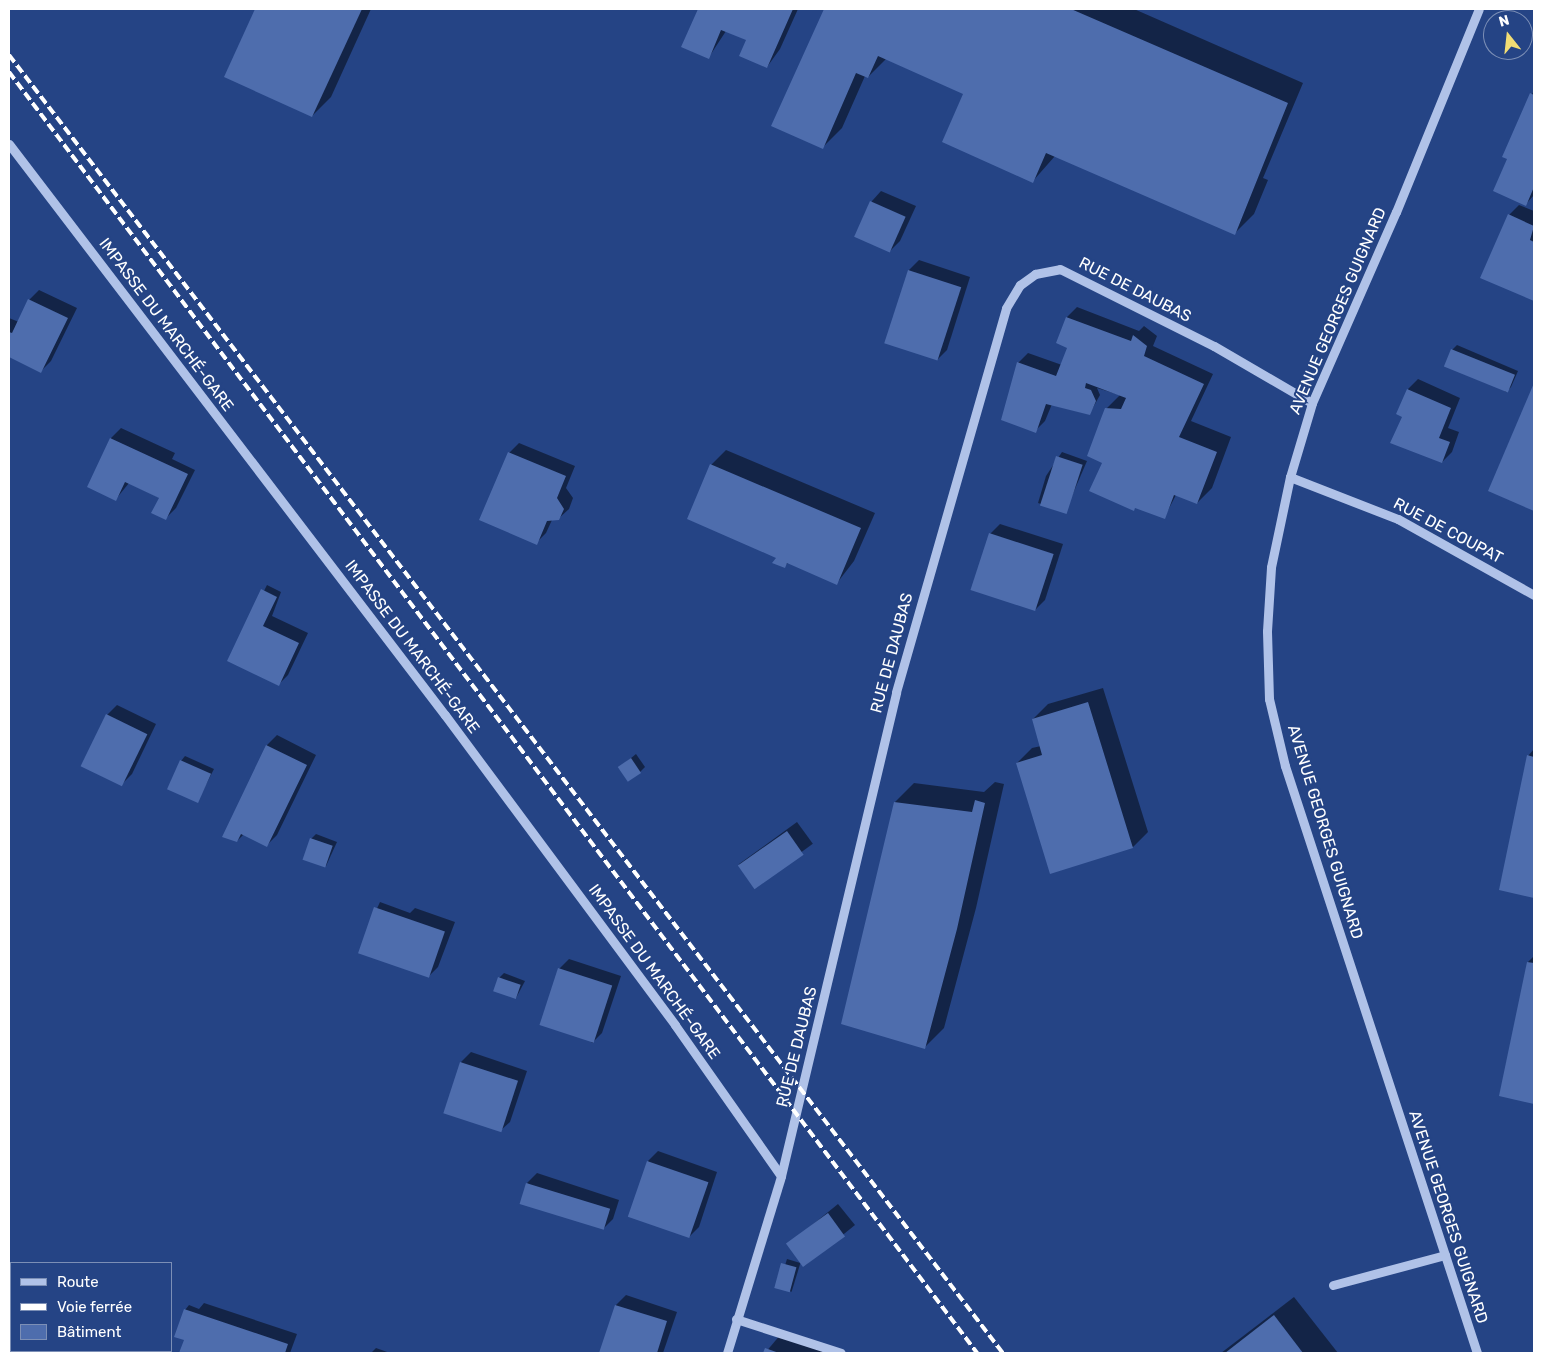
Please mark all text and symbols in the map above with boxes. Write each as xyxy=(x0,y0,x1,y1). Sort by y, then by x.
north arrow xyxy=(1483,10,1533,60)
text: N xyxy=(1497,12,1511,31)
street label: AVENUE GEORGES GUIGNARD xyxy=(1286,205,1390,417)
street label: IMPASSE DU MARCHÉ-GARE xyxy=(95,235,237,415)
street label: RUE DE DAUBAS xyxy=(1076,253,1194,327)
street label: RUE DE COUPAT xyxy=(1390,494,1506,568)
street label: IMPASSE DU MARCHÉ-GARE xyxy=(341,557,483,737)
street label: RUE DE DAUBAS xyxy=(867,591,917,715)
street label: AVENUE GEORGES GUIGNARD xyxy=(1283,723,1367,941)
street label: IMPASSE DU MARCHÉ-GARE xyxy=(584,881,724,1063)
street label: RUE DE DAUBAS xyxy=(773,985,821,1109)
street label: AVENUE GEORGES GUIGNARD xyxy=(1404,1108,1492,1326)
legend xyxy=(10,1262,172,1352)
text: Route xyxy=(57,1273,99,1291)
text: Voie ferrée xyxy=(57,1298,132,1316)
text: Bâtiment xyxy=(57,1323,121,1341)

